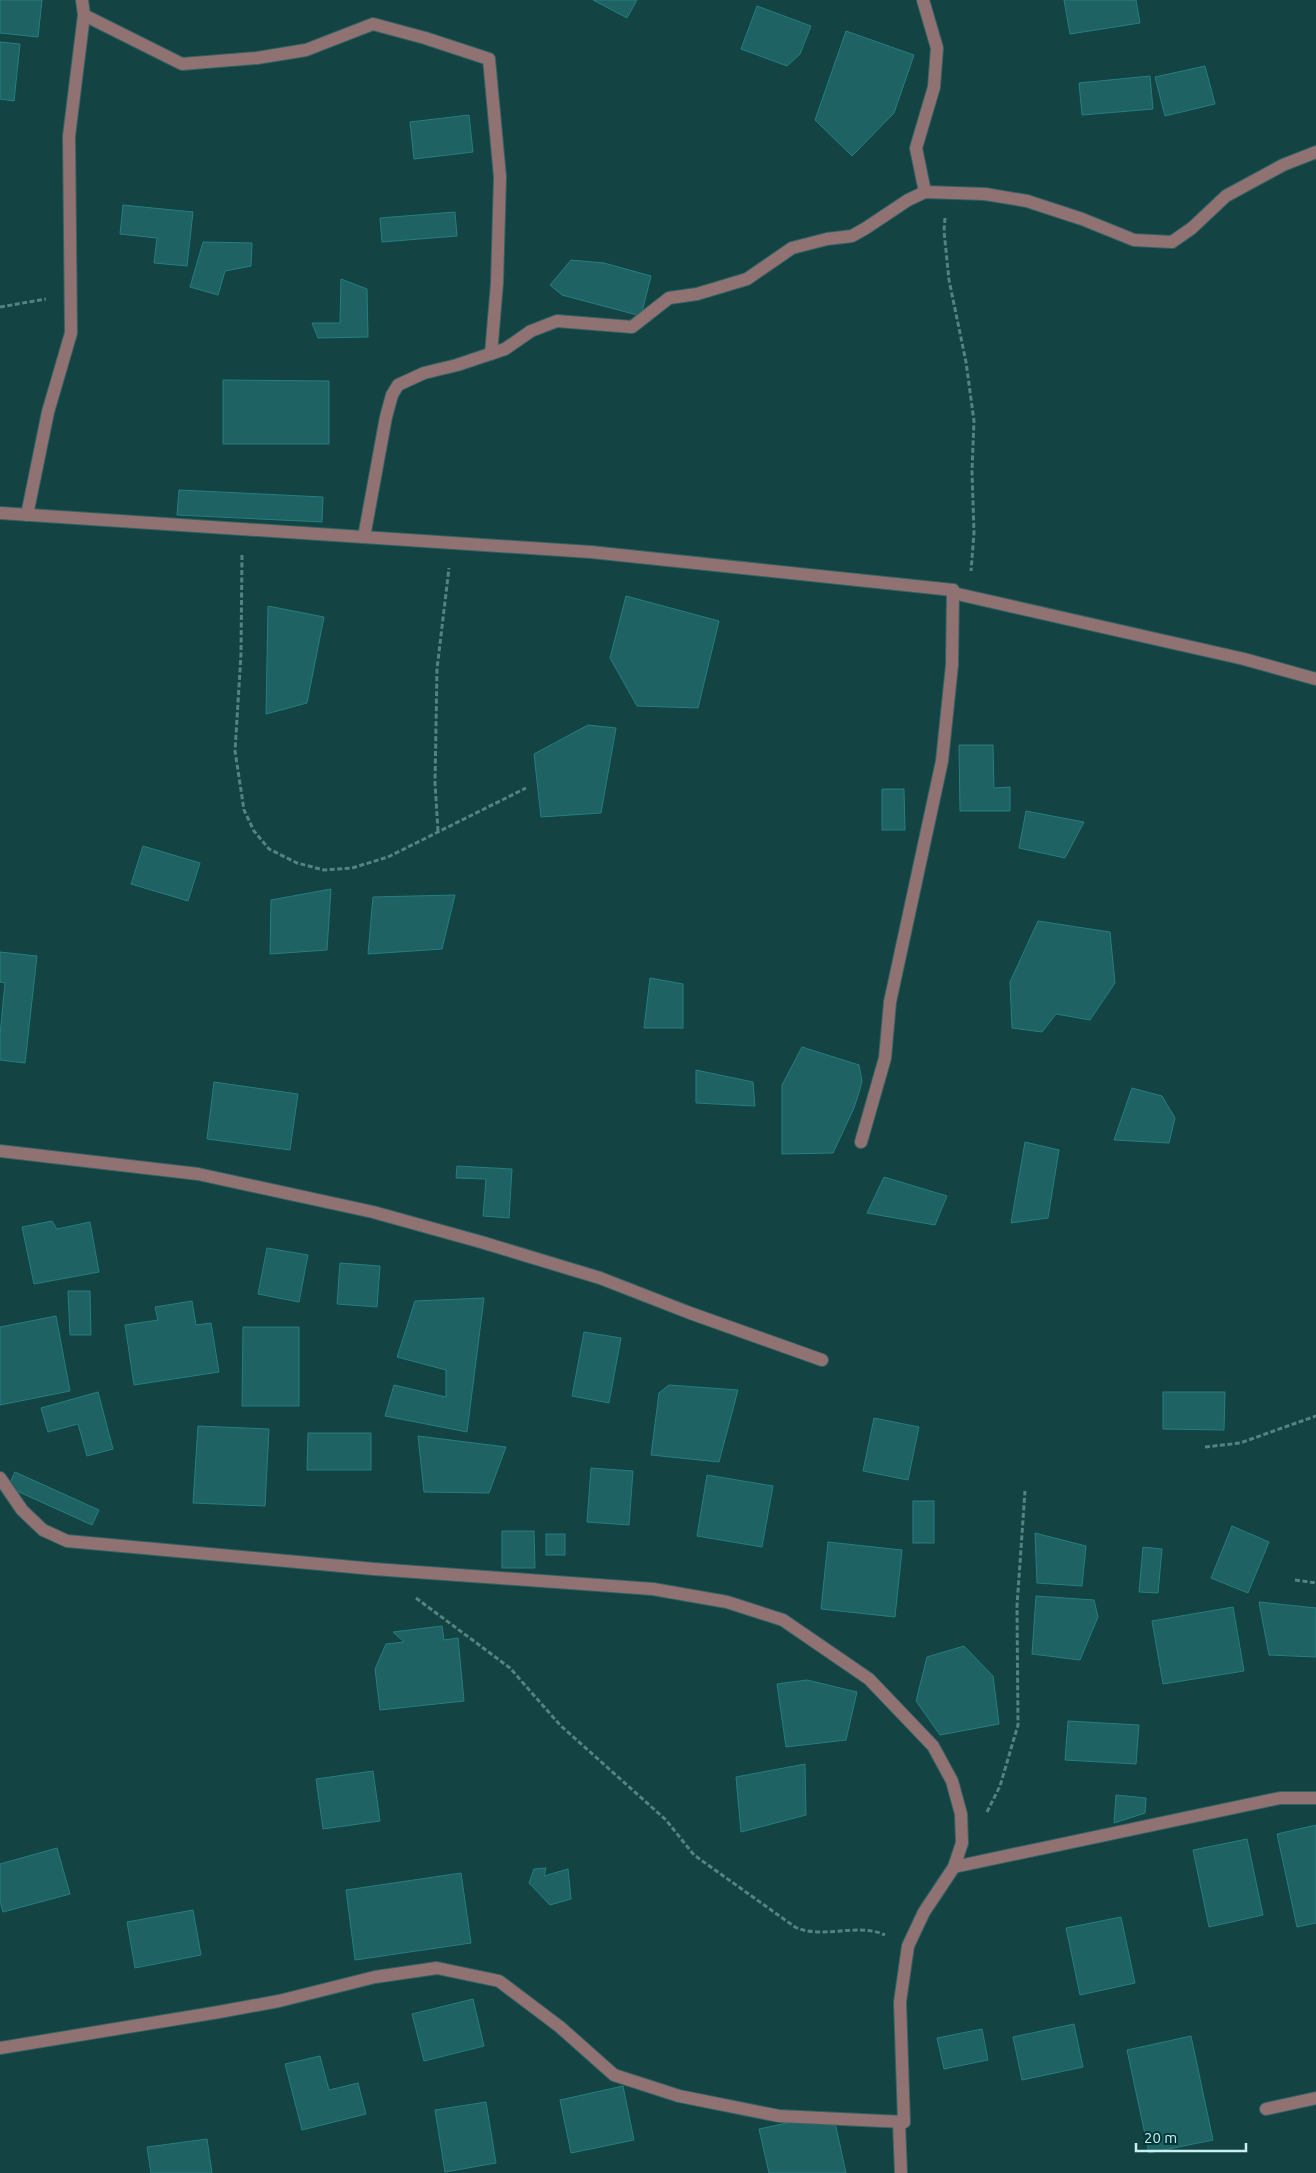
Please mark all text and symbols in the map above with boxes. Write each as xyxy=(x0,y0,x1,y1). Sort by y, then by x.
scale bar xyxy=(1136,2120,1246,2152)
text: 20 m xyxy=(1144,2129,1177,2146)

